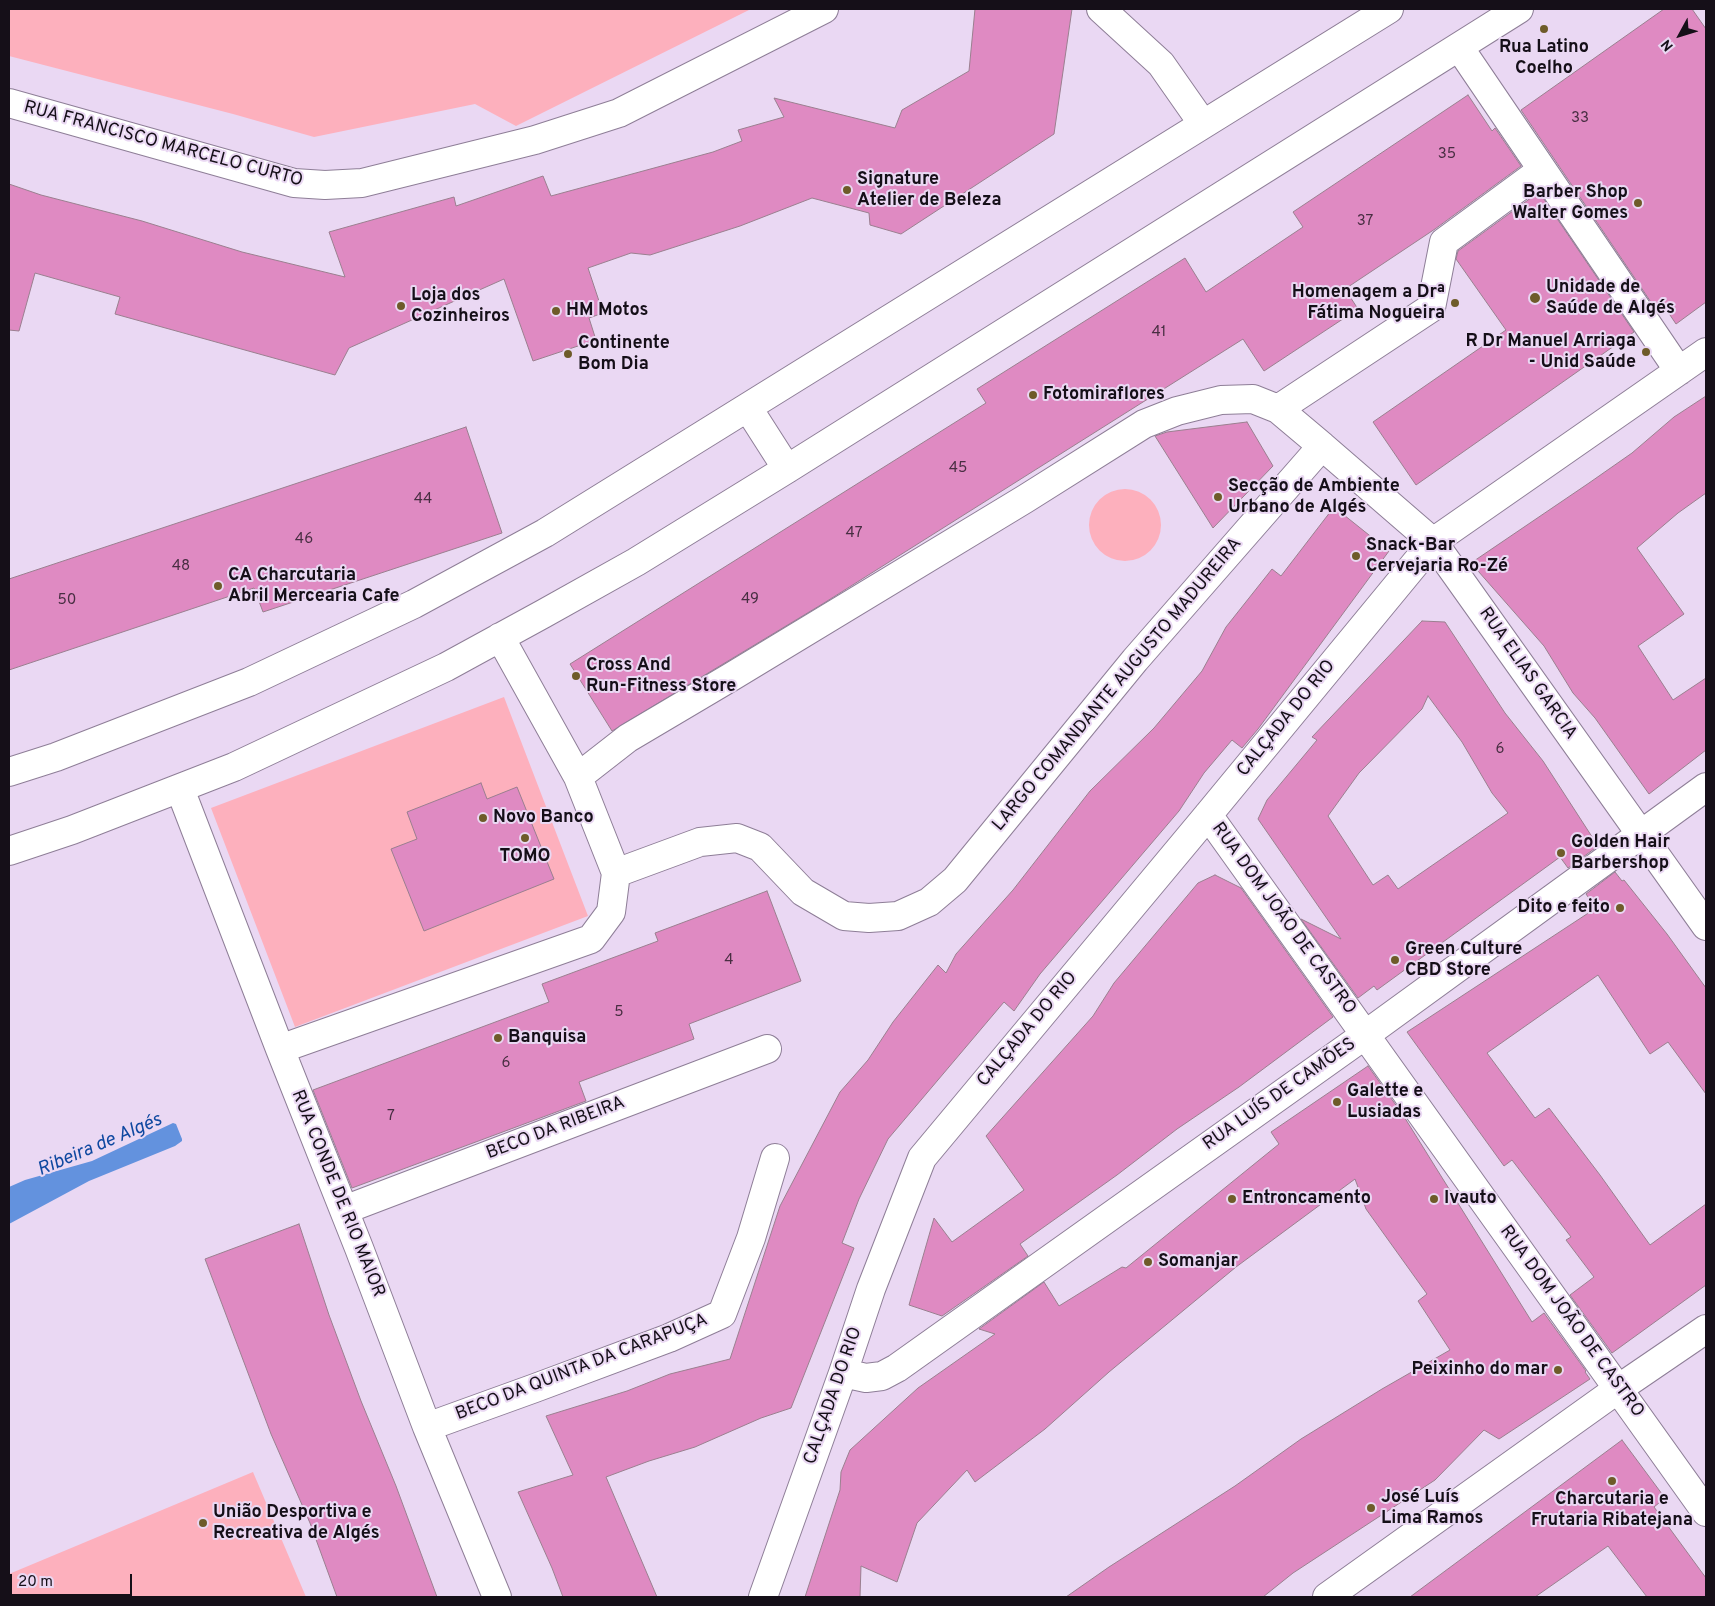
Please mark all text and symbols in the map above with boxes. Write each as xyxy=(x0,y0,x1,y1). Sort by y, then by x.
north arrow xyxy=(1655,10,1705,60)
marker: Rua Latino Coelho xyxy=(1538,23,1550,35)
text: N xyxy=(1658,35,1678,54)
place label: Rua Latino Coelho xyxy=(1499,37,1589,80)
street label: RUA FRANCISCO MARCELO CURTO xyxy=(21,97,305,193)
house number: 33 xyxy=(1571,110,1589,128)
house number: 35 xyxy=(1438,146,1456,164)
place label: Signature Atelier de Beleza xyxy=(857,169,1001,212)
place label: Barber Shop Walter Gomes xyxy=(1512,182,1628,224)
marker: Signature Atelier de Beleza xyxy=(841,184,853,196)
marker: Barber Shop Walter Gomes xyxy=(1632,197,1644,209)
house number: 37 xyxy=(1357,213,1373,231)
place label: Unidade de Saúde de Algés xyxy=(1546,277,1675,320)
place label: Homenagem a Drª Fátima Nogueira xyxy=(1292,282,1445,324)
place label: Loja dos Cozinheiros xyxy=(411,285,510,328)
marker: Unidade de Saúde de Algés xyxy=(1528,291,1542,305)
marker: Homenagem a Drª Fátima Nogueira xyxy=(1449,297,1461,309)
marker: Loja dos Cozinheiros xyxy=(395,300,407,312)
place label: HM Motos xyxy=(566,300,648,322)
marker: HM Motos xyxy=(550,305,562,317)
house number: 41 xyxy=(1152,324,1166,342)
place label: R Dr Manuel Arriaga - Unid Saúde xyxy=(1465,331,1636,374)
place label: Continente Bom Dia xyxy=(578,333,670,376)
marker: R Dr Manuel Arriaga - Unid Saúde xyxy=(1640,346,1652,358)
marker: Continente Bom Dia xyxy=(562,348,574,360)
place label: Fotomiraflores xyxy=(1043,384,1165,406)
marker: Fotomiraflores xyxy=(1027,389,1039,401)
house number: 45 xyxy=(949,460,967,478)
place label: Secção de Ambiente Urbano de Algés xyxy=(1228,476,1400,518)
house number: 44 xyxy=(414,491,432,509)
marker: Secção de Ambiente Urbano de Algés xyxy=(1212,491,1224,503)
house number: 47 xyxy=(846,525,862,543)
house number: 46 xyxy=(295,531,313,549)
street label: LARGO COMANDANTE AUGUSTO MADUREIRA xyxy=(989,534,1247,836)
place label: Snack-Bar Cervejaria Ro-Zé xyxy=(1366,535,1508,578)
marker: Snack-Bar Cervejaria Ro-Zé xyxy=(1350,550,1362,562)
house number: 48 xyxy=(172,558,190,576)
place label: CA Charcutaria Abril Mercearia Cafe xyxy=(228,565,400,608)
marker: CA Charcutaria Abril Mercearia Cafe xyxy=(212,580,224,592)
house number: 49 xyxy=(741,591,759,609)
house number: 50 xyxy=(58,592,76,610)
street label: RUA ELIAS GARCIA xyxy=(1473,604,1581,744)
place label: Cross And Run-Fitness Store xyxy=(586,655,736,698)
street label: CALÇADA DO RIO xyxy=(1233,656,1341,782)
marker: Cross And Run-Fitness Store xyxy=(570,670,582,682)
house number: 6 xyxy=(1496,741,1504,759)
place label: Novo Banco xyxy=(493,807,594,829)
marker: Novo Banco xyxy=(477,812,489,824)
street label: RUA DOM JOÃO DE CASTRO xyxy=(1206,819,1360,1019)
marker: TOMO xyxy=(519,832,531,844)
place label: Golden Hair Barbershop xyxy=(1571,832,1670,874)
place label: TOMO xyxy=(500,846,550,868)
marker: Golden Hair Barbershop xyxy=(1555,847,1567,859)
place label: Dito e feito xyxy=(1518,897,1610,919)
marker: Dito e feito xyxy=(1614,902,1626,914)
place label: Green Culture CBD Store xyxy=(1405,939,1522,982)
house number: 4 xyxy=(724,952,734,970)
marker: Green Culture CBD Store xyxy=(1389,954,1401,966)
street label: CALÇADA DO RIO xyxy=(974,968,1082,1092)
house number: 5 xyxy=(614,1004,624,1022)
place label: Banquisa xyxy=(508,1027,586,1049)
marker: Banquisa xyxy=(492,1032,504,1044)
street label: RUA LUÍS DE CAMÕES xyxy=(1199,1034,1361,1156)
house number: 6 xyxy=(502,1055,510,1073)
place label: Galette e Lusiadas xyxy=(1347,1081,1423,1124)
street label: RUA CONDE DE RIO MAIOR xyxy=(285,1087,389,1301)
street label: BECO DA RIBEIRA xyxy=(484,1093,628,1165)
marker: Galette e Lusiadas xyxy=(1331,1096,1343,1108)
house number: 7 xyxy=(387,1108,395,1126)
water label: Ribeira de Algés xyxy=(34,1110,166,1182)
place label: Entroncamento xyxy=(1242,1188,1371,1210)
place label: Ivauto xyxy=(1444,1188,1497,1210)
marker: Entroncamento xyxy=(1226,1193,1238,1205)
marker: Ivauto xyxy=(1428,1193,1440,1205)
street label: RUA DOM JOÃO DE CASTRO xyxy=(1494,1222,1648,1422)
place label: Somanjar xyxy=(1158,1251,1238,1273)
marker: Somanjar xyxy=(1142,1256,1154,1268)
street label: BECO DA QUINTA DA CARAPUÇA xyxy=(453,1310,711,1426)
street label: CALÇADA DO RIO xyxy=(800,1325,868,1467)
place label: Peixinho do mar xyxy=(1412,1359,1548,1381)
marker: Peixinho do mar xyxy=(1552,1364,1564,1376)
marker: Charcutaria e Frutaria Ribatejana xyxy=(1606,1475,1618,1487)
place label: José Luís Lima Ramos xyxy=(1381,1487,1483,1530)
place label: Charcutaria e Frutaria Ribatejana xyxy=(1531,1489,1693,1532)
place label: União Desportiva e Recreativa de Algés xyxy=(213,1502,380,1545)
marker: José Luís Lima Ramos xyxy=(1365,1502,1377,1514)
marker: União Desportiva e Recreativa de Algés xyxy=(197,1517,209,1529)
scale bar xyxy=(12,1564,135,1596)
text: 20 m xyxy=(18,1573,53,1592)

